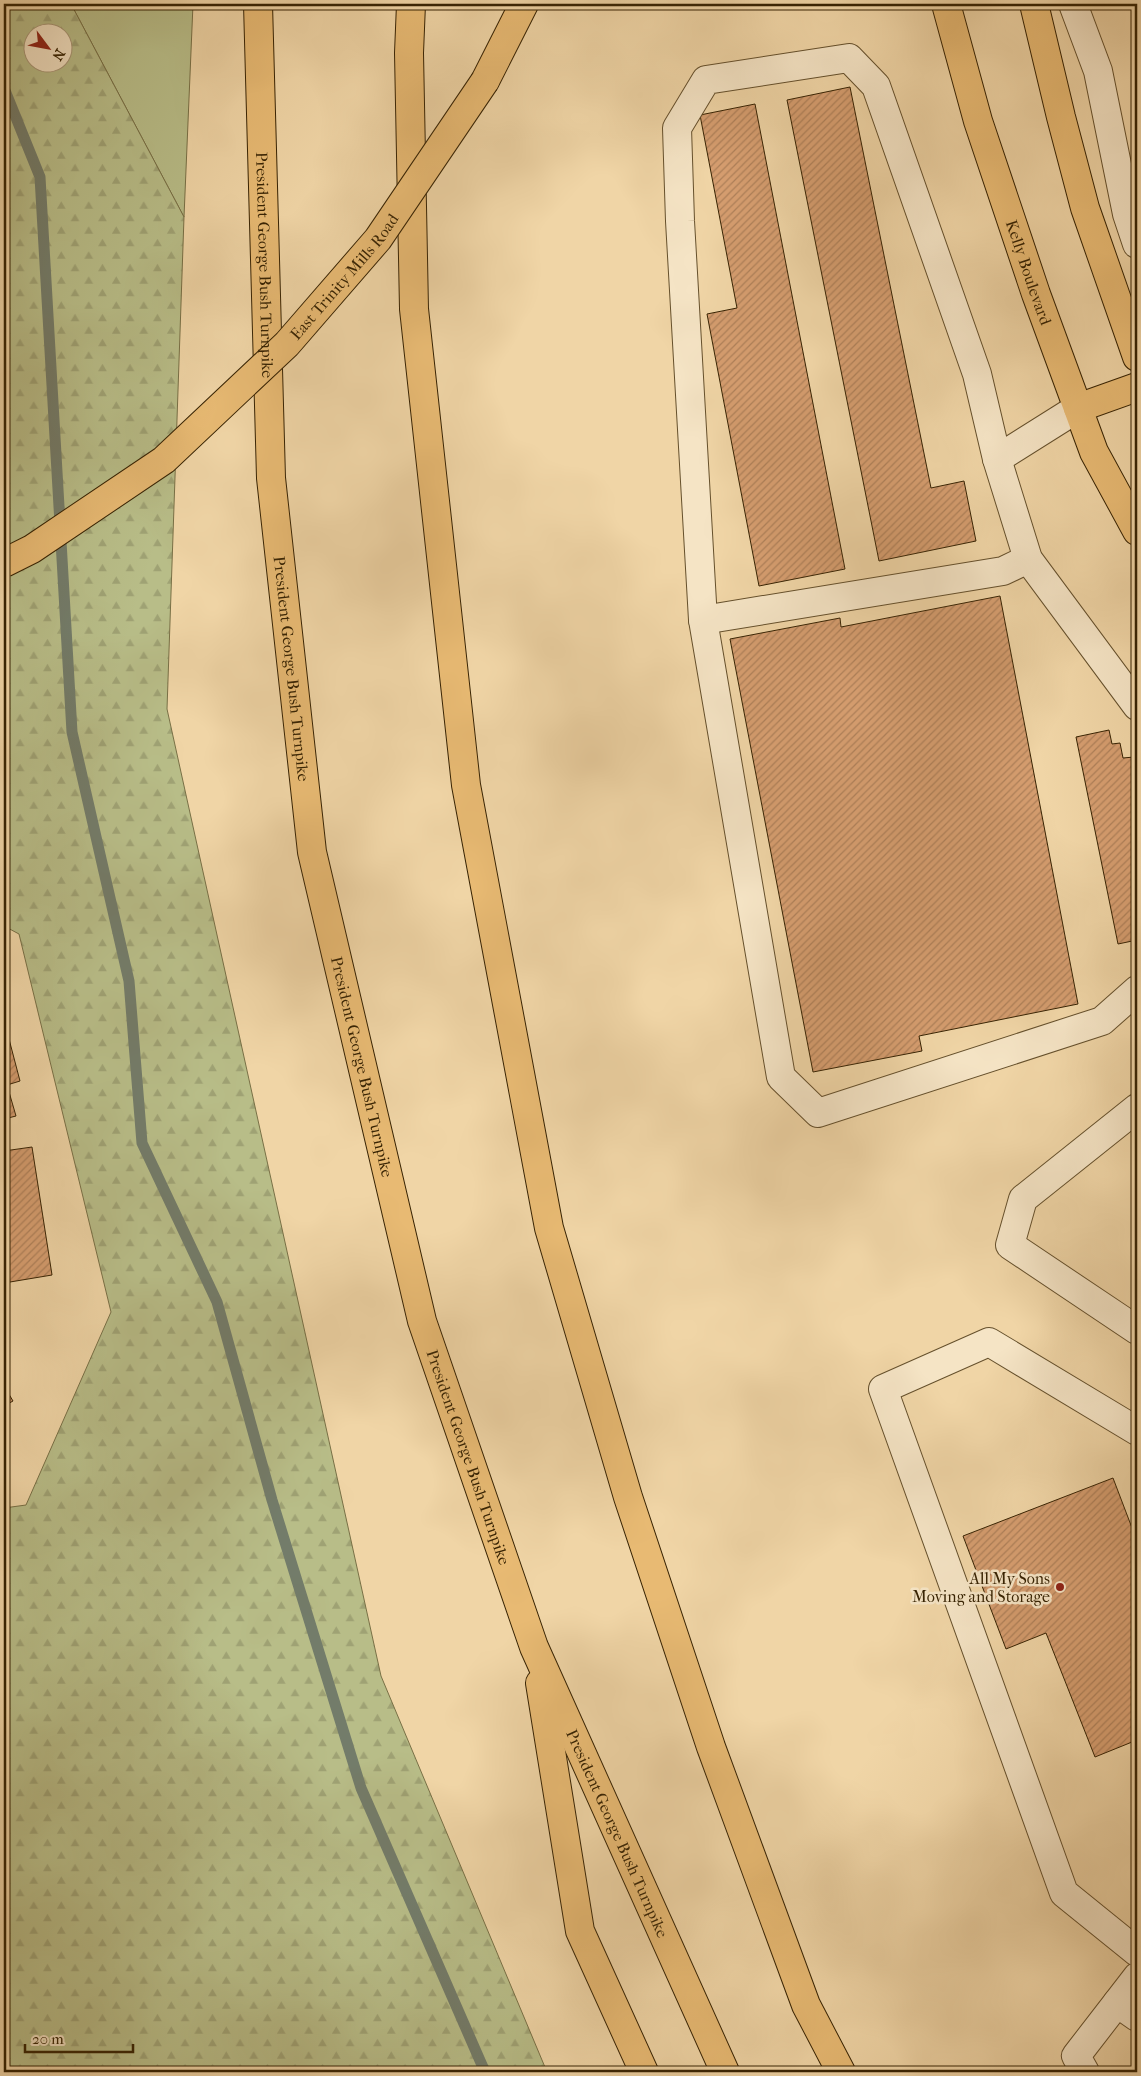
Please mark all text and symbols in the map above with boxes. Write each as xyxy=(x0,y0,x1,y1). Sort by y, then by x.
north arrow xyxy=(22,22,72,72)
text: N xyxy=(48,46,69,64)
street label: President George Bush Turnpike xyxy=(252,152,277,378)
street label: East Trinity Mills Road xyxy=(286,210,402,344)
street label: Kelly Boulevard xyxy=(1002,217,1056,328)
street label: President George Bush Turnpike xyxy=(270,555,313,782)
street label: President George Bush Turnpike xyxy=(327,955,397,1179)
street label: President George Bush Turnpike xyxy=(423,1347,514,1567)
place label: All My Sons Moving and Storage xyxy=(912,1569,1050,1606)
marker: All My Sons Moving and Storage xyxy=(1054,1581,1066,1593)
street label: President George Bush Turnpike xyxy=(562,1726,672,1941)
scale bar xyxy=(25,2021,132,2053)
text: 20 m xyxy=(32,2030,64,2048)

